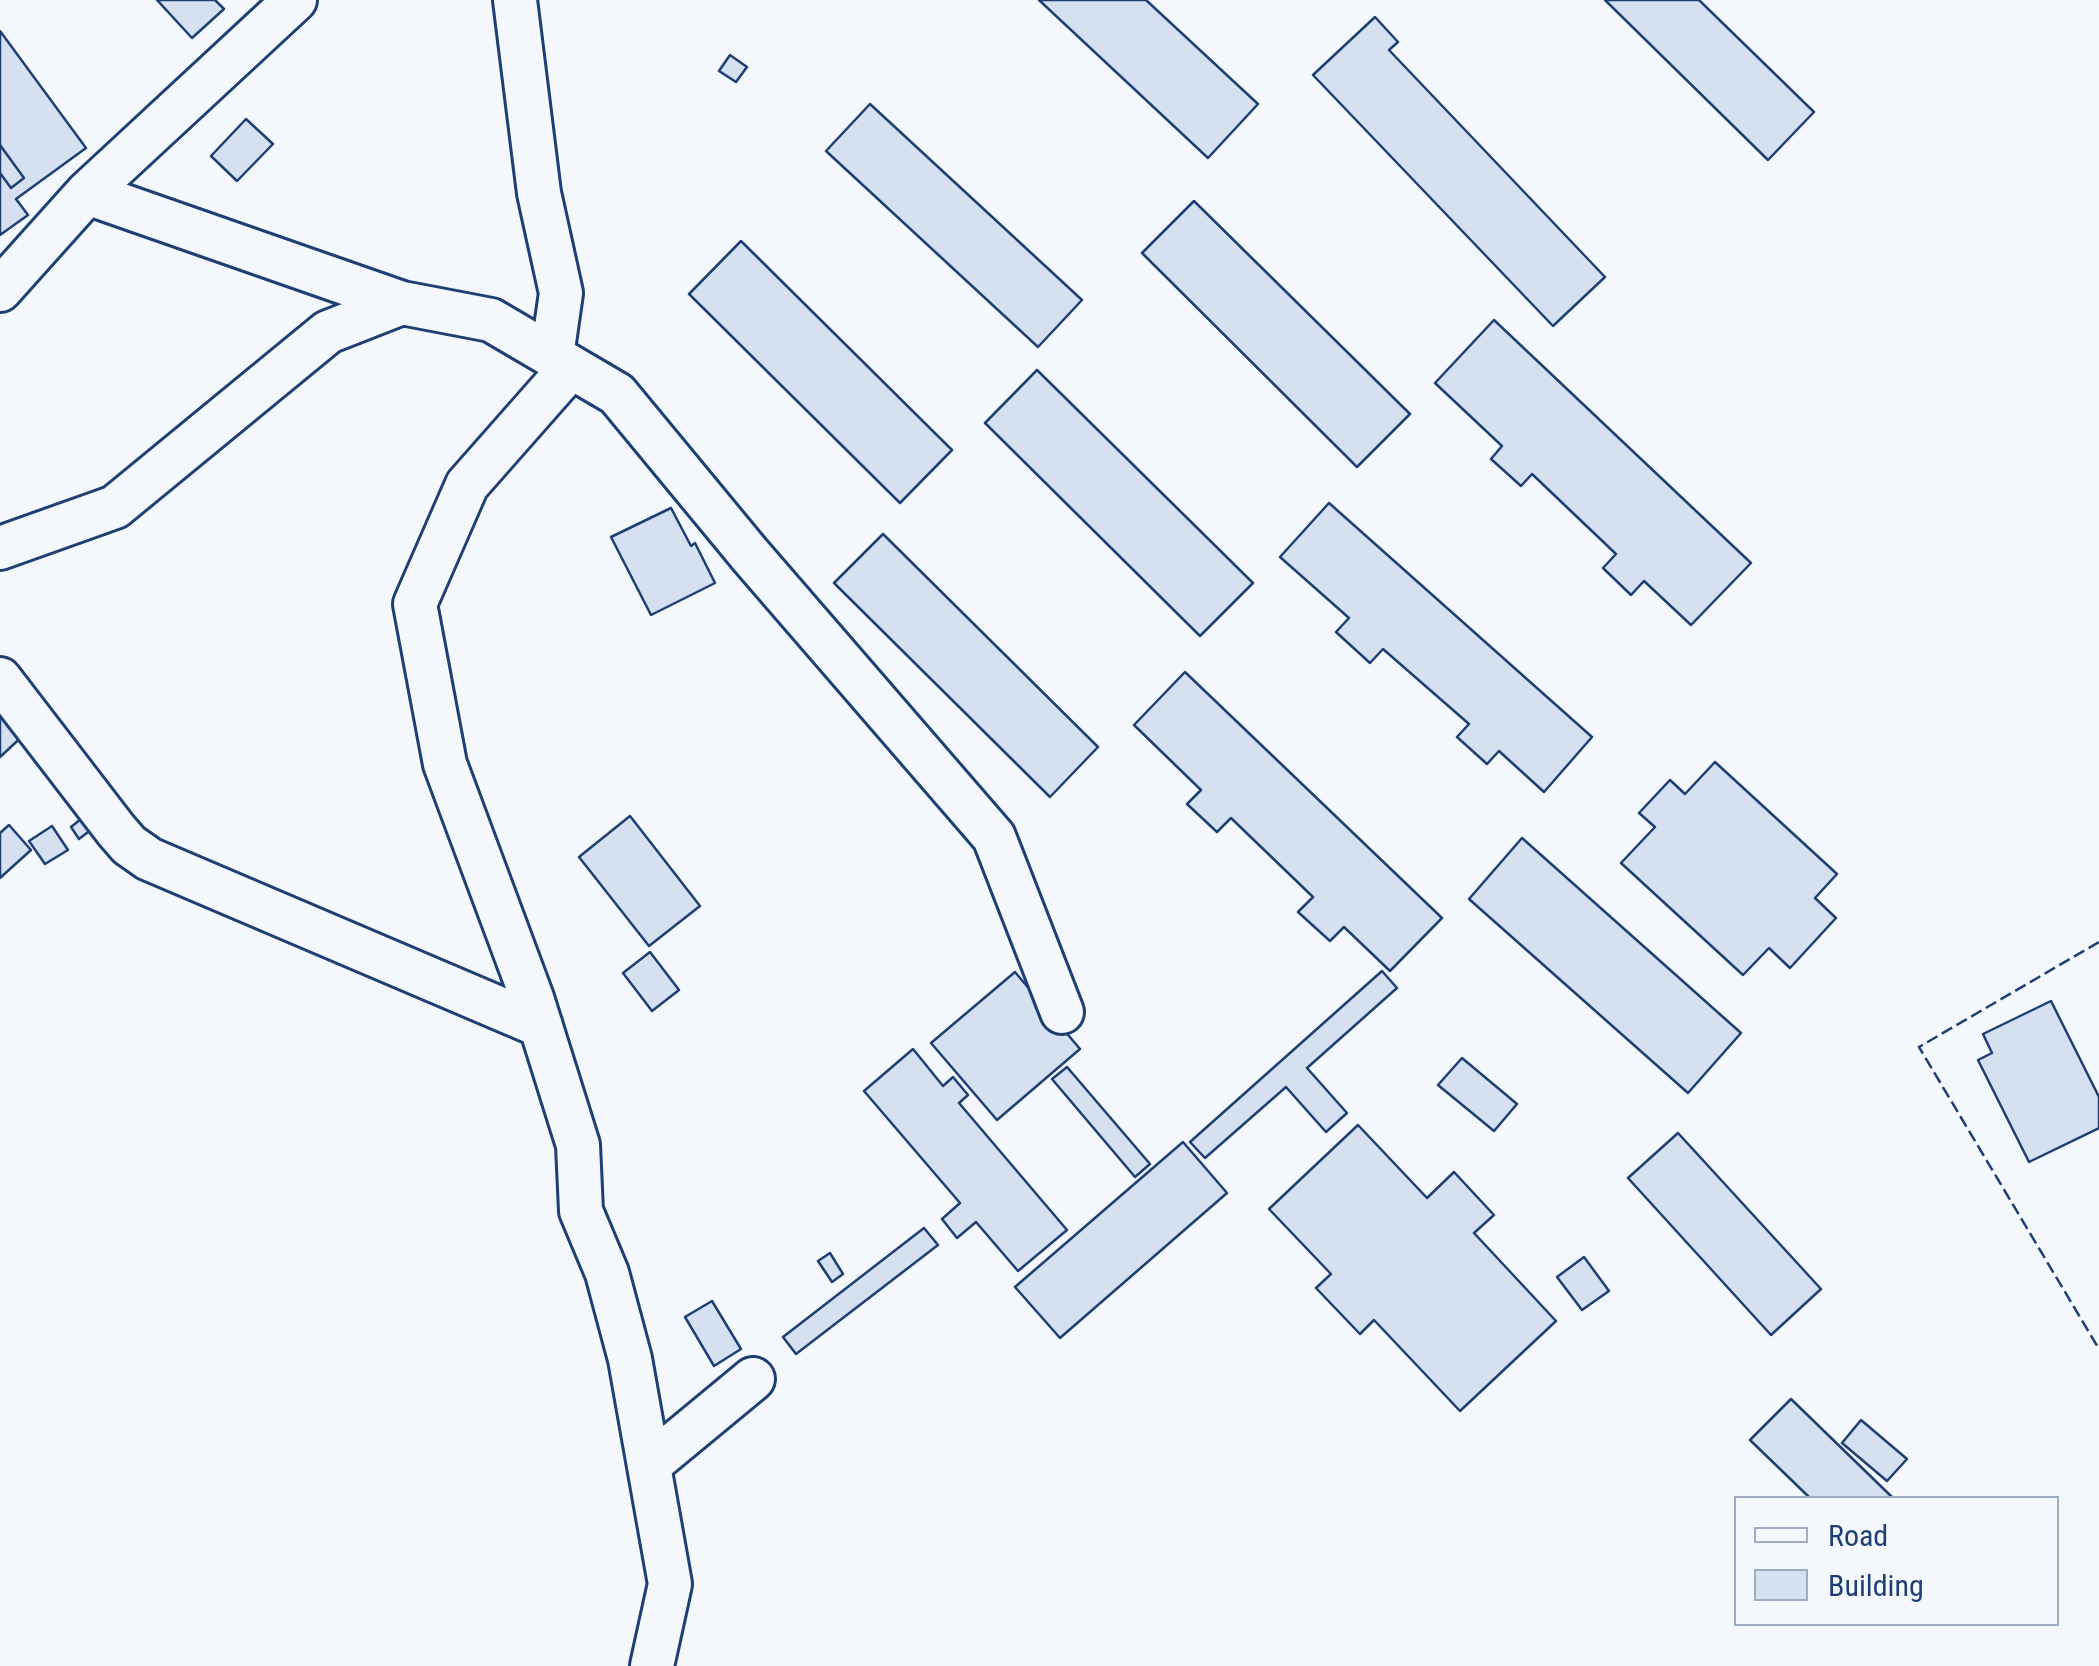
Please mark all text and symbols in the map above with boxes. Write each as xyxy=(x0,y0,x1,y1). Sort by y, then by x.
legend xyxy=(1734,1496,2059,1626)
text: Road xyxy=(1828,1518,1888,1553)
text: Building xyxy=(1828,1568,1924,1603)

